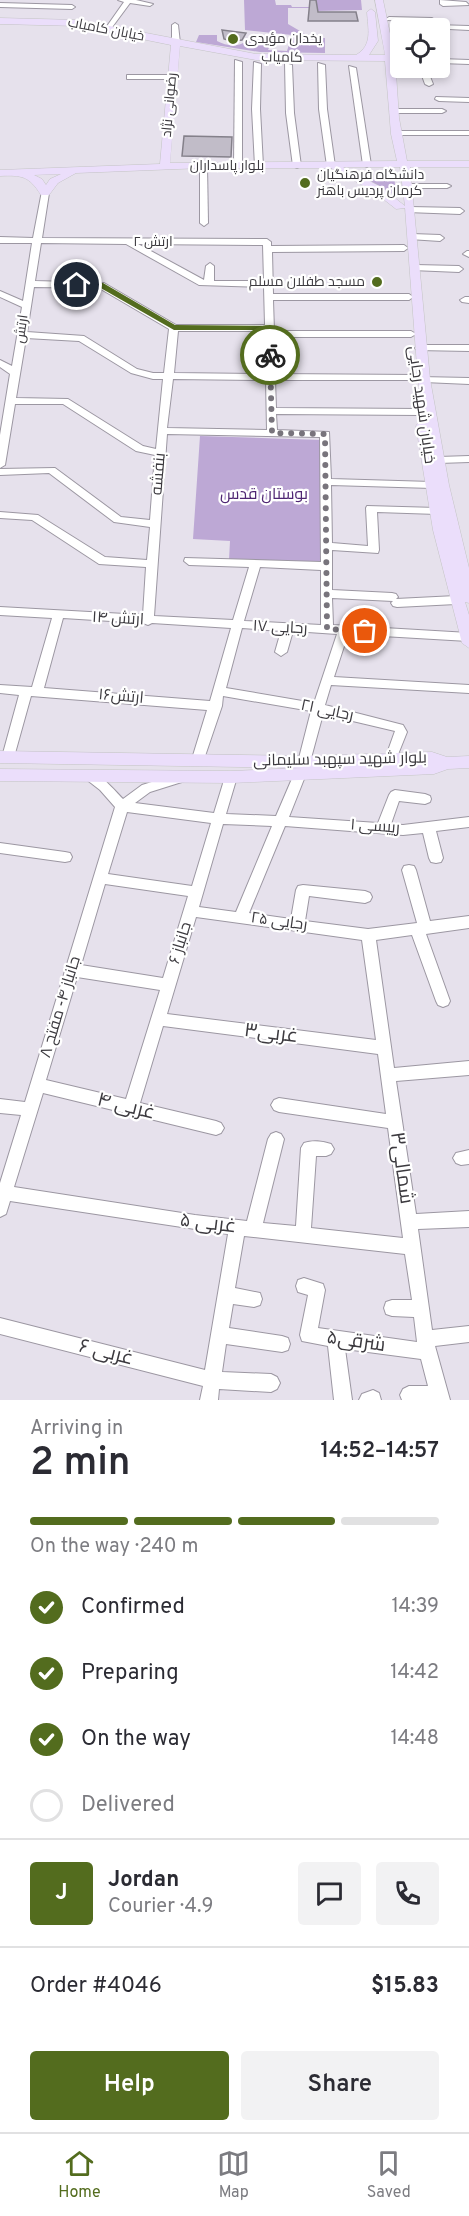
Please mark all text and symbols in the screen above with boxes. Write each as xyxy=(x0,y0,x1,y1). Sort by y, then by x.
street label: خیابان کامیاب xyxy=(66,14,146,46)
map controls xyxy=(390,18,450,78)
button: locate xyxy=(390,18,450,78)
place label: یخدان مؤیدی xyxy=(245,31,322,48)
marker: یخدان مؤیدی xyxy=(226,32,240,46)
street label: کامیاب xyxy=(261,49,303,67)
street label: رضوانی نژاد xyxy=(159,72,181,138)
street label: بلوار پاسداران xyxy=(190,158,264,175)
place label: دانشگاه فرهنگیان کرمان پردیس باهنر xyxy=(316,167,424,200)
marker: دانشگاه فرهنگیان کرمان پردیس باهنر xyxy=(298,176,312,190)
street label: ارتش ۲ xyxy=(133,234,173,251)
pin xyxy=(51,259,102,310)
icon: home xyxy=(60,268,93,301)
place label: مسجد طفلان مسلم xyxy=(249,274,365,291)
marker: مسجد طفلان مسلم xyxy=(370,275,384,289)
street label: ارتش xyxy=(12,314,32,344)
courier xyxy=(240,325,300,385)
icon: bike xyxy=(254,339,287,372)
street label: خیابان شهید رجایی xyxy=(403,345,439,465)
street label: بنفشه xyxy=(147,452,171,496)
park label: بوستان قدس xyxy=(220,485,308,505)
pin xyxy=(339,605,390,656)
street label: ارتش ۱۴ xyxy=(91,608,145,630)
icon: bag xyxy=(348,614,381,647)
street label: رجایی ۱۷ xyxy=(252,617,308,639)
street label: ارتش۱۶ xyxy=(98,685,144,709)
street label: رجایی ۲۱ xyxy=(299,696,355,726)
street label: بلوار شهید سپهبد سلیمانی xyxy=(253,748,427,772)
street label: رییسی ۱ xyxy=(349,815,401,839)
street label: رجایی ۲۵ xyxy=(249,908,309,936)
street label: جانباز ۶ xyxy=(165,920,197,966)
street label: جانباز ۴- مفتح ۸ xyxy=(36,954,86,1060)
street label: غربی۳ xyxy=(242,1018,300,1050)
street label: غربی ۴ xyxy=(94,1087,158,1127)
street label: شمالی۳ xyxy=(383,1130,419,1206)
street label: غربی ۵ xyxy=(178,1208,238,1240)
street label: شرقی۵ xyxy=(325,1325,387,1359)
street label: غربی ۶ xyxy=(76,1334,136,1372)
text: Arriving in xyxy=(30,1416,123,1442)
text: 14:52–14:57 xyxy=(321,1438,439,1465)
text: 2 min xyxy=(30,1440,131,1489)
text: On the way · 240 m xyxy=(30,1534,198,1560)
icon: check xyxy=(30,1591,63,1624)
text: Confirmed xyxy=(81,1594,185,1621)
text: 14:39 xyxy=(391,1594,439,1620)
icon: check xyxy=(30,1657,63,1690)
text: Preparing xyxy=(81,1660,179,1687)
text: 14:42 xyxy=(390,1660,439,1686)
icon: check xyxy=(30,1723,63,1756)
text: On the way xyxy=(81,1726,191,1753)
text: 14:48 xyxy=(390,1726,439,1752)
text: Delivered xyxy=(81,1792,175,1819)
button: chat xyxy=(298,1862,361,1925)
button: phone xyxy=(376,1862,439,1925)
text: Jordan xyxy=(108,1867,179,1894)
text: J xyxy=(55,1880,68,1907)
text: Courier · 4.9 xyxy=(108,1894,213,1920)
text: Order #4046 xyxy=(30,1973,162,2000)
text: $15.83 xyxy=(371,1973,439,2000)
button: Help xyxy=(30,2051,229,2120)
button: Share xyxy=(241,2051,439,2120)
tab: Home xyxy=(58,2147,101,2203)
tab: Map xyxy=(217,2147,250,2203)
tab: Saved xyxy=(367,2147,411,2203)

